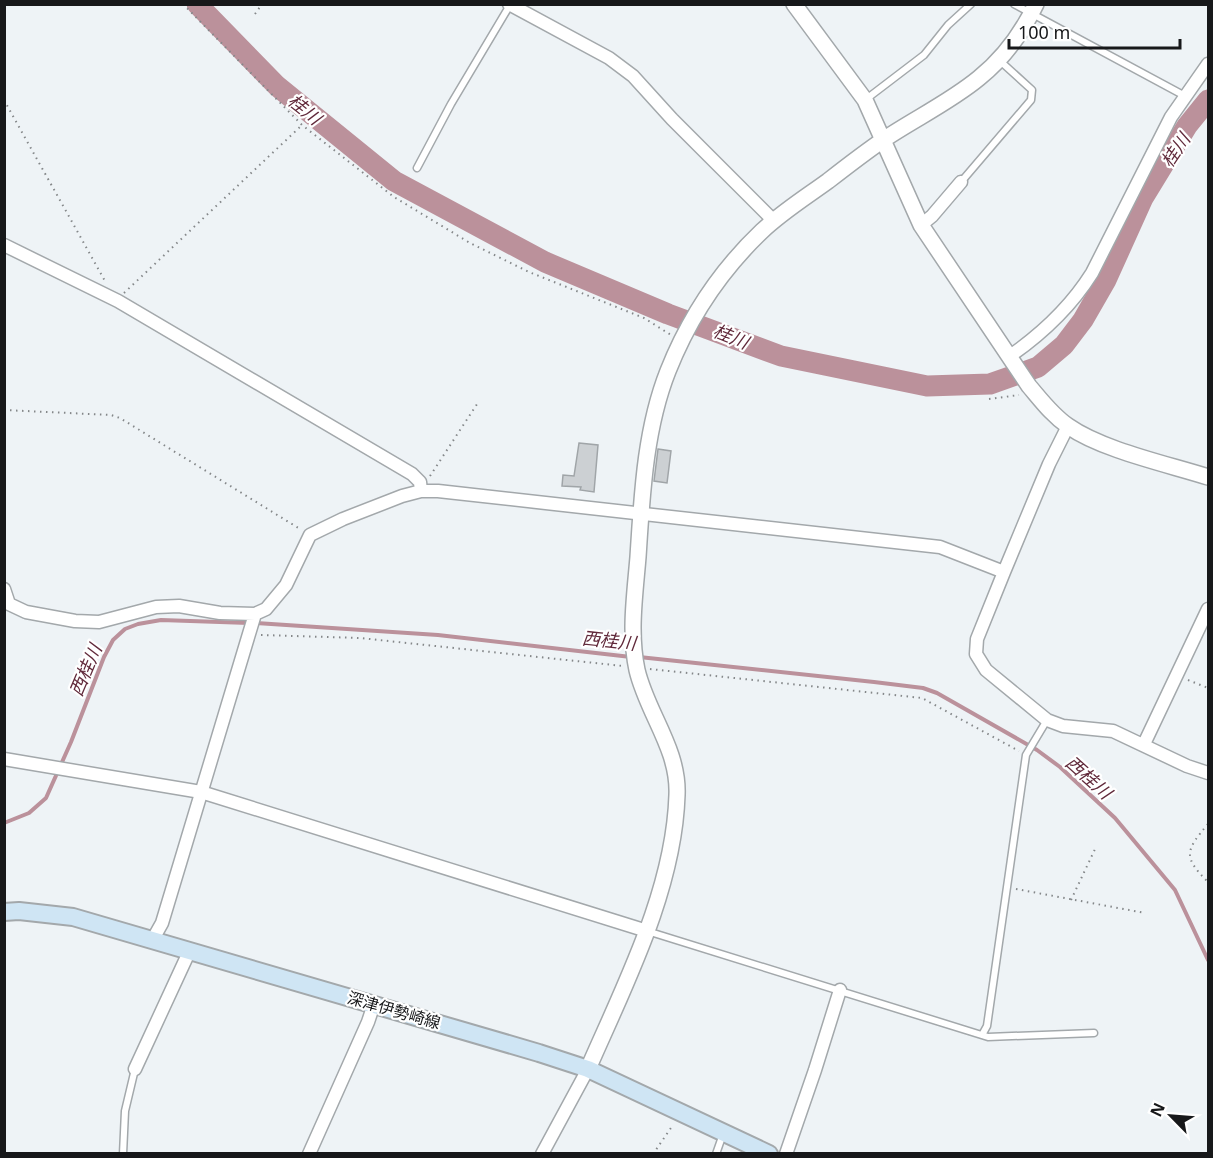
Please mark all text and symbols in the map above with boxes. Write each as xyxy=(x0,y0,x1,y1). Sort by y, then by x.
scale bar xyxy=(1009,12,1180,50)
text: 100 m xyxy=(1018,20,1070,44)
water label: 桂川 xyxy=(283,88,328,131)
water label: 桂川 xyxy=(1155,127,1196,172)
water label: 桂川 xyxy=(710,318,754,355)
water label: 西桂川 xyxy=(581,625,639,655)
water label: 西桂川 xyxy=(63,639,107,700)
water label: 西桂川 xyxy=(1061,750,1119,805)
street label: 深津伊勢崎線 xyxy=(345,986,443,1034)
north arrow xyxy=(1141,1086,1201,1146)
text: N xyxy=(1145,1099,1170,1120)

